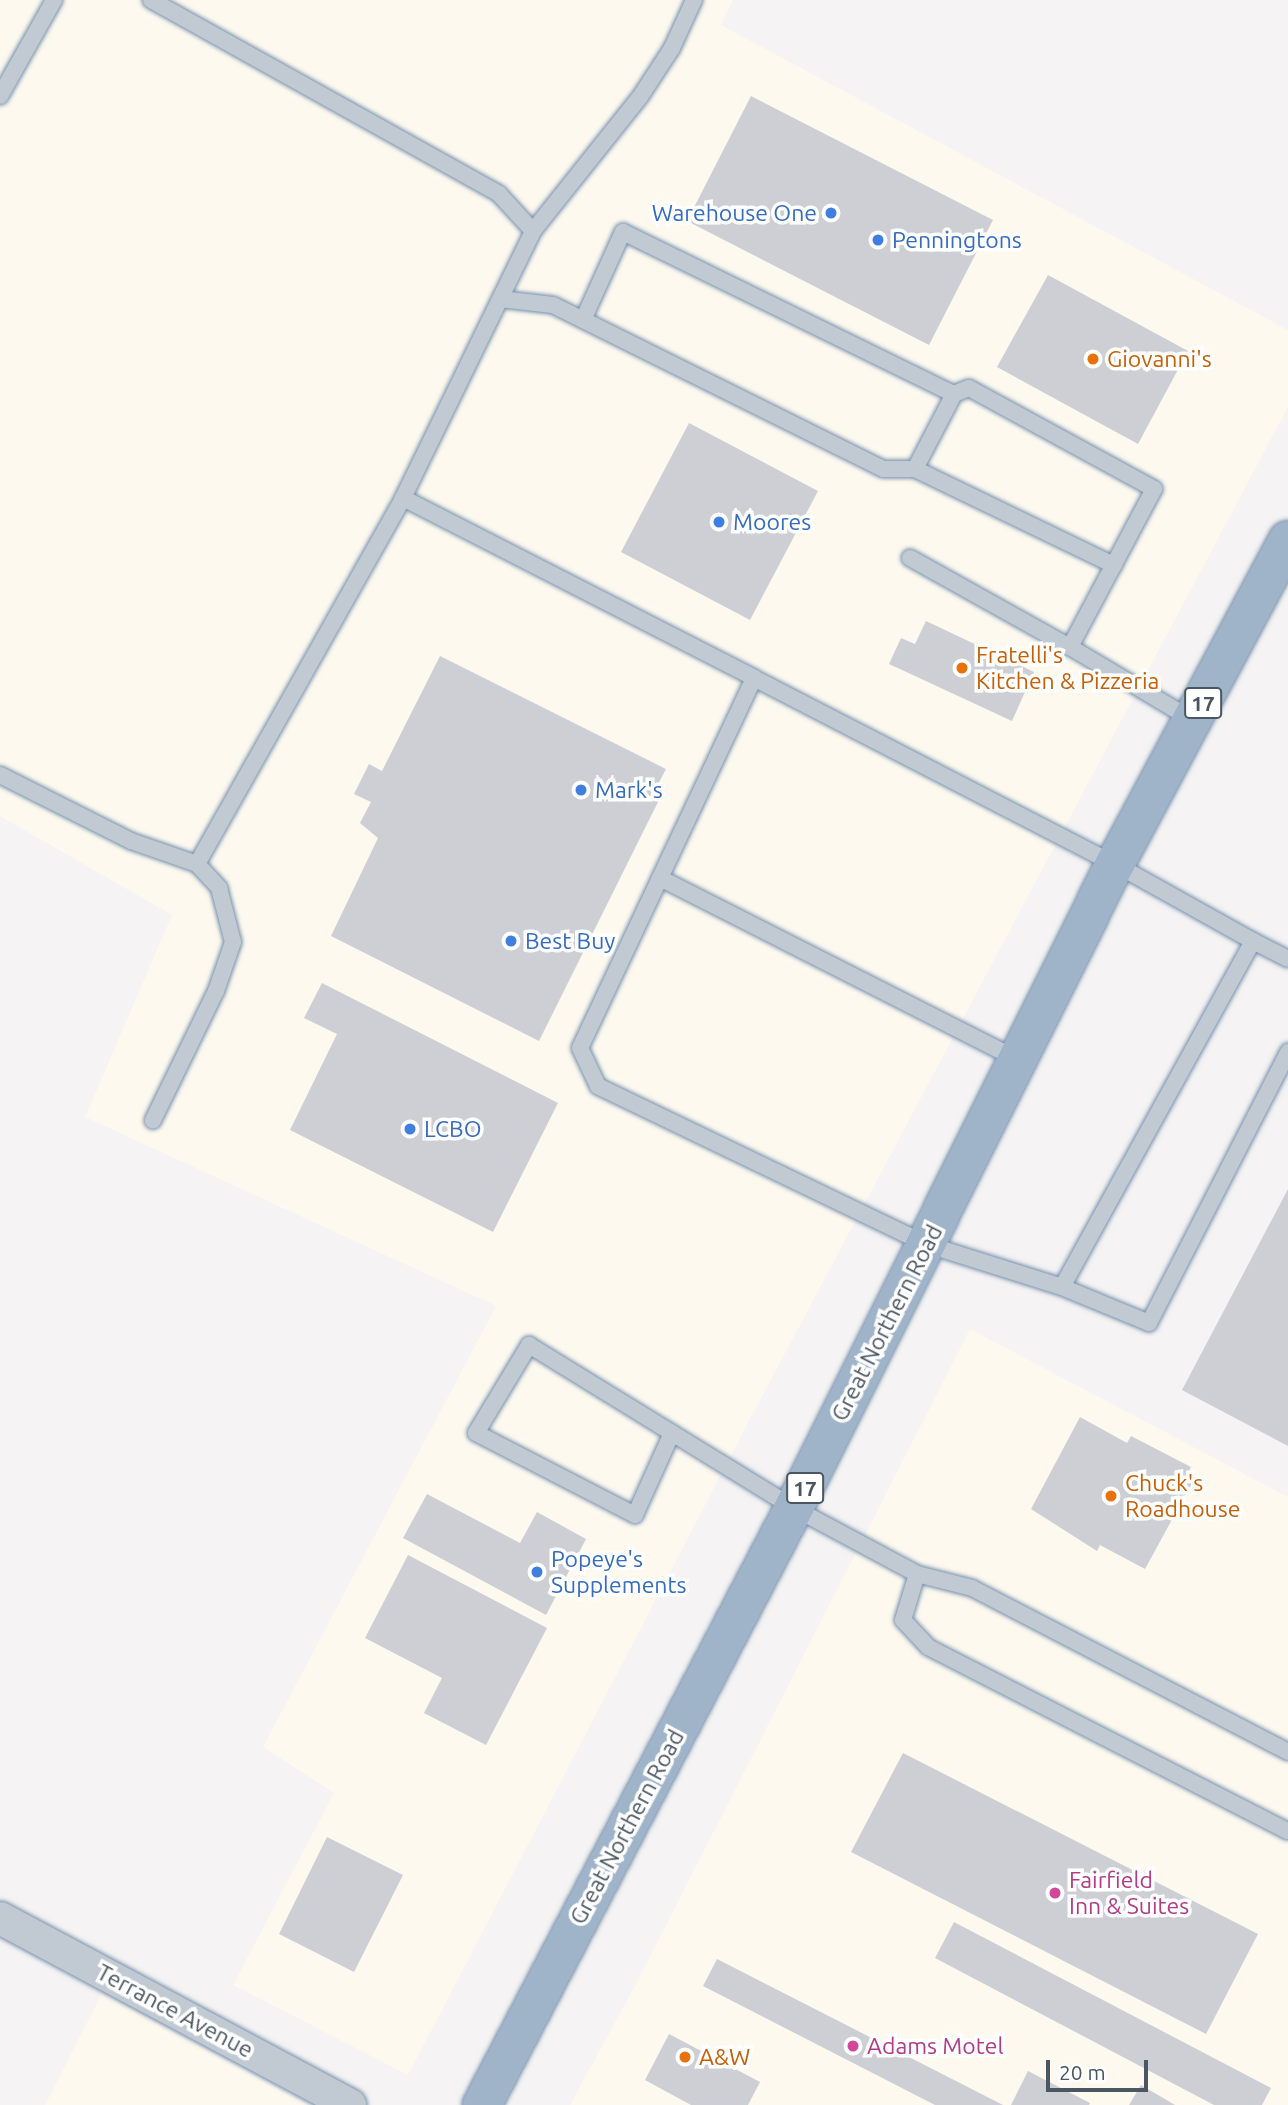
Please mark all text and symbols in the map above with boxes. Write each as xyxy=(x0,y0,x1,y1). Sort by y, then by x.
place label: Warehouse One xyxy=(652,199,817,227)
marker: Warehouse One xyxy=(823,205,839,221)
place label: Penningtons xyxy=(892,226,1022,254)
marker: Penningtons xyxy=(870,232,886,248)
place label: Giovanni's xyxy=(1107,345,1212,373)
marker: Giovanni's xyxy=(1085,351,1101,367)
place label: Moores xyxy=(733,508,811,536)
marker: Moores xyxy=(711,514,727,530)
place label: Fratelli's Kitchen & Pizzeria xyxy=(976,641,1159,695)
marker: Fratelli's Kitchen & Pizzeria xyxy=(954,660,970,676)
road number: 17 xyxy=(1184,686,1222,720)
place label: Mark's xyxy=(595,776,663,804)
marker: Mark's xyxy=(573,782,589,798)
place label: Best Buy xyxy=(525,927,615,955)
marker: Best Buy xyxy=(503,933,519,949)
place label: LCBO xyxy=(424,1115,482,1143)
marker: LCBO xyxy=(402,1121,418,1137)
street label: Great Northern Road xyxy=(826,1220,948,1426)
place label: Chuck's Roadhouse xyxy=(1125,1469,1240,1523)
road number: 17 xyxy=(786,1470,824,1506)
marker: Chuck's Roadhouse xyxy=(1103,1488,1119,1504)
place label: Popeye's Supplements xyxy=(551,1545,687,1599)
marker: Popeye's Supplements xyxy=(529,1564,545,1580)
street label: Great Northern Road xyxy=(564,1725,690,1929)
place label: Fairfield Inn & Suites xyxy=(1069,1866,1189,1920)
marker: Fairfield Inn & Suites xyxy=(1047,1885,1063,1901)
street label: Terrance Avenue xyxy=(92,1958,258,2064)
place label: Adams Motel xyxy=(867,2032,1003,2060)
marker: Adams Motel xyxy=(845,2038,861,2054)
place label: A&W xyxy=(699,2043,750,2071)
scale bar xyxy=(1050,2046,1152,2090)
marker: A&W xyxy=(677,2049,693,2065)
text: 20 m xyxy=(1059,2060,1106,2084)

